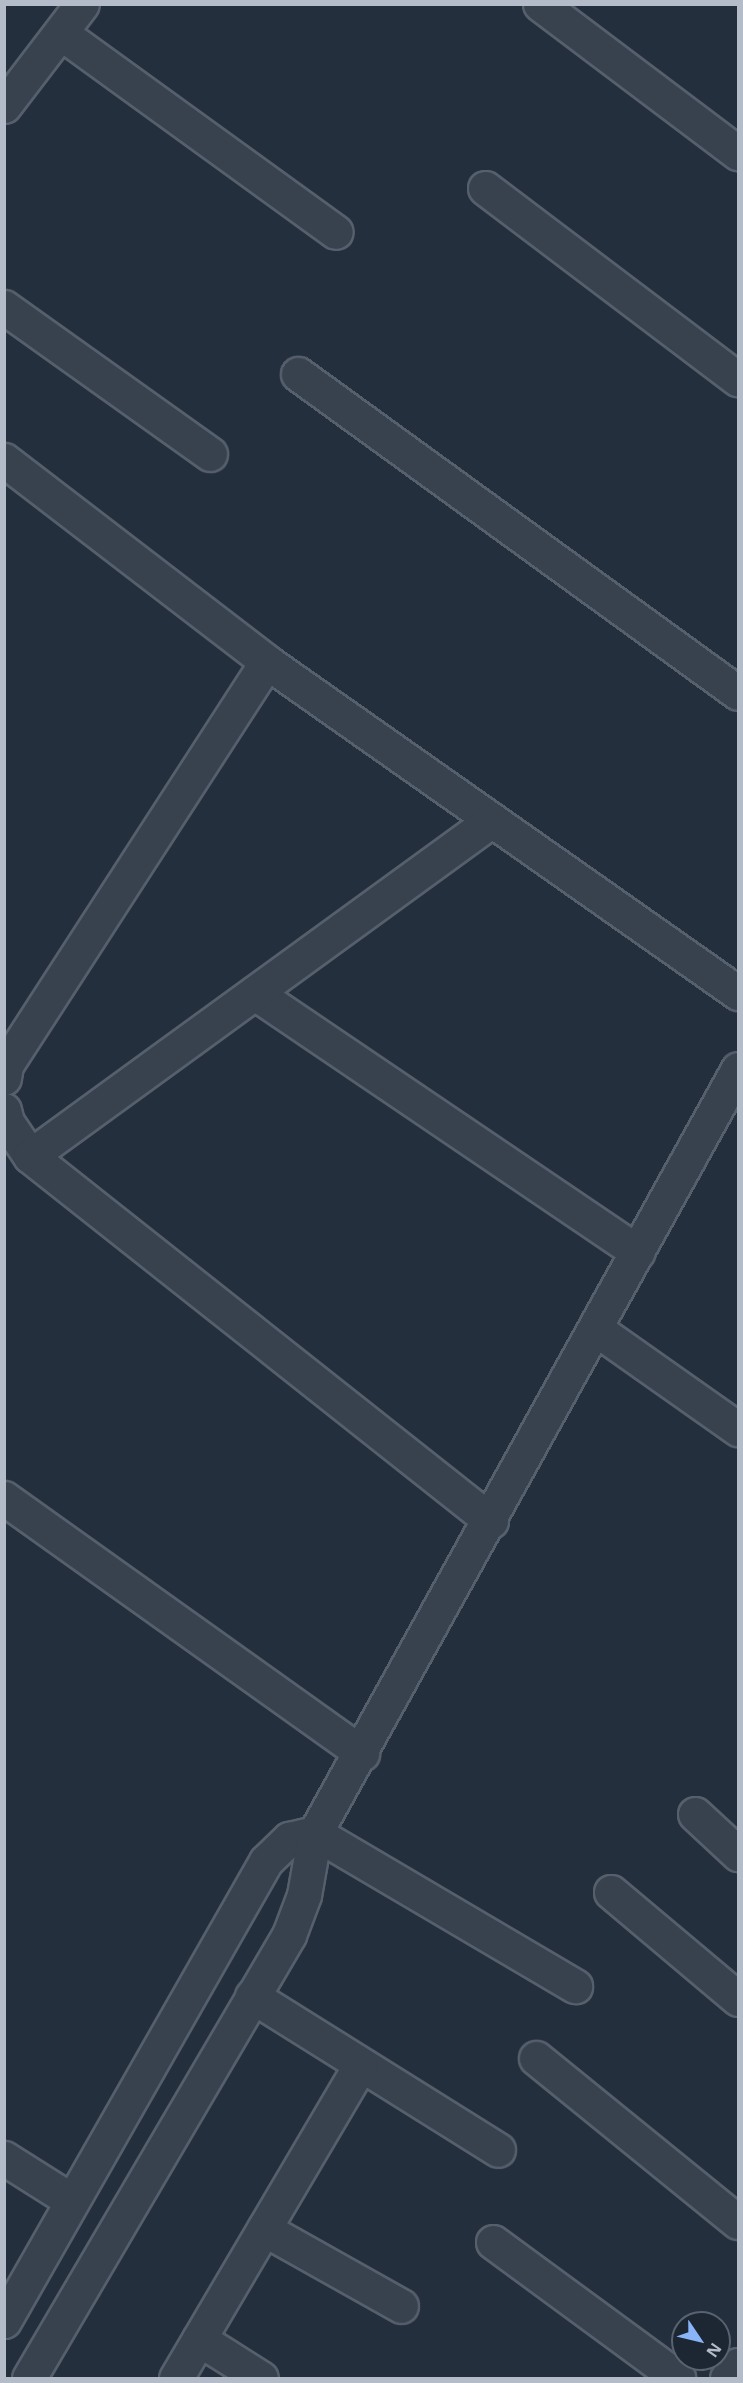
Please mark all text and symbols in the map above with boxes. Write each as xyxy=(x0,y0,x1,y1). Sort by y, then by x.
north arrow xyxy=(671,2311,731,2371)
text: N xyxy=(701,2339,727,2362)

